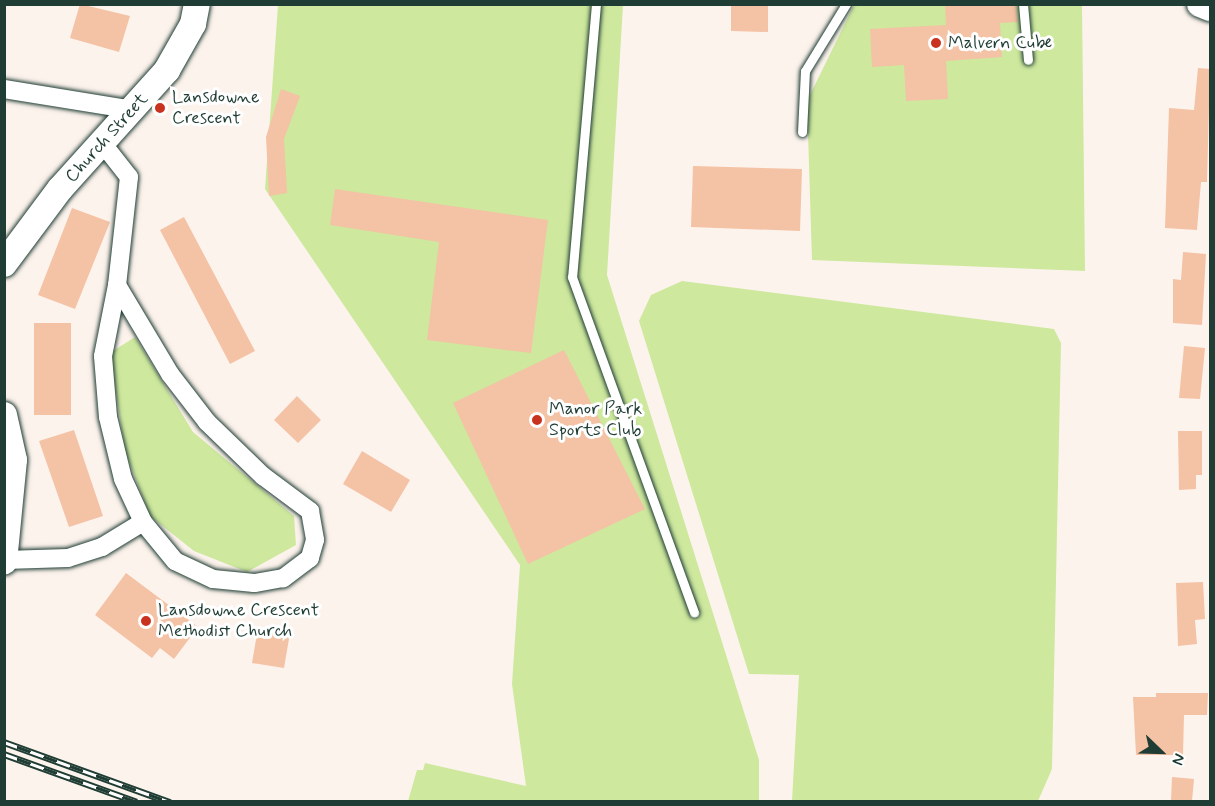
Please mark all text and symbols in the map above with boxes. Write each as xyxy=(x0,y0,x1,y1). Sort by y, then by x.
place label: Malvern Cube xyxy=(948,32,1053,54)
marker: Malvern Cube xyxy=(929,36,943,50)
place label: Lansdowne Crescent xyxy=(172,87,259,130)
street label: Church Street xyxy=(61,89,153,187)
marker: Lansdowne Crescent xyxy=(153,101,167,115)
place label: Manor Park Sports Club xyxy=(549,399,641,442)
marker: Manor Park Sports Club xyxy=(530,413,544,427)
place label: Lansdowne Crescent Methodist Church xyxy=(158,600,319,642)
marker: Lansdowne Crescent Methodist Church xyxy=(139,614,153,628)
north arrow xyxy=(1131,722,1191,782)
text: N xyxy=(1166,750,1190,768)

